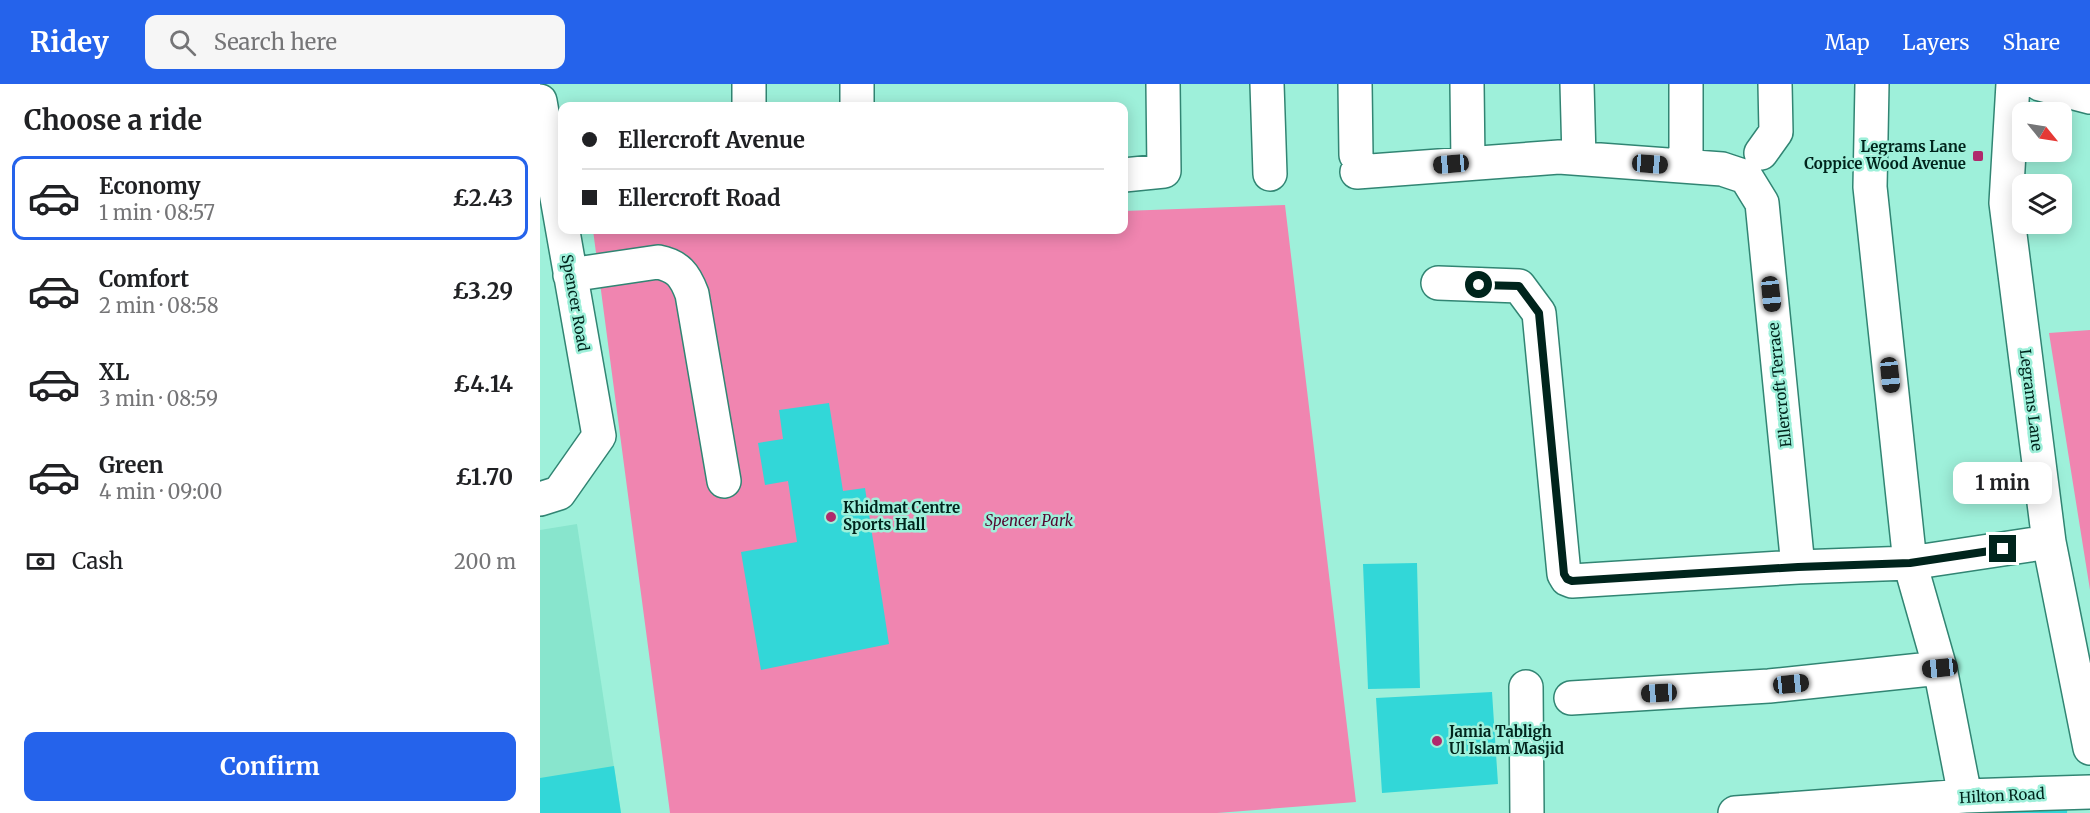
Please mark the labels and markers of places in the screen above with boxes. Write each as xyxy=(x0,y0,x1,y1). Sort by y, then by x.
place label: Legrams Lane Coppice Wood Avenue xyxy=(1804,137,1966,173)
marker: Legrams Lane Coppice Wood Avenue xyxy=(1971,149,1985,163)
place label: Khidmat Centre Sports Hall xyxy=(843,498,960,534)
marker: Khidmat Centre Sports Hall xyxy=(824,510,838,524)
place label: Jamia Tabligh Ul Islam Masjid xyxy=(1448,722,1564,758)
marker: Jamia Tabligh Ul Islam Masjid xyxy=(1430,734,1444,748)

